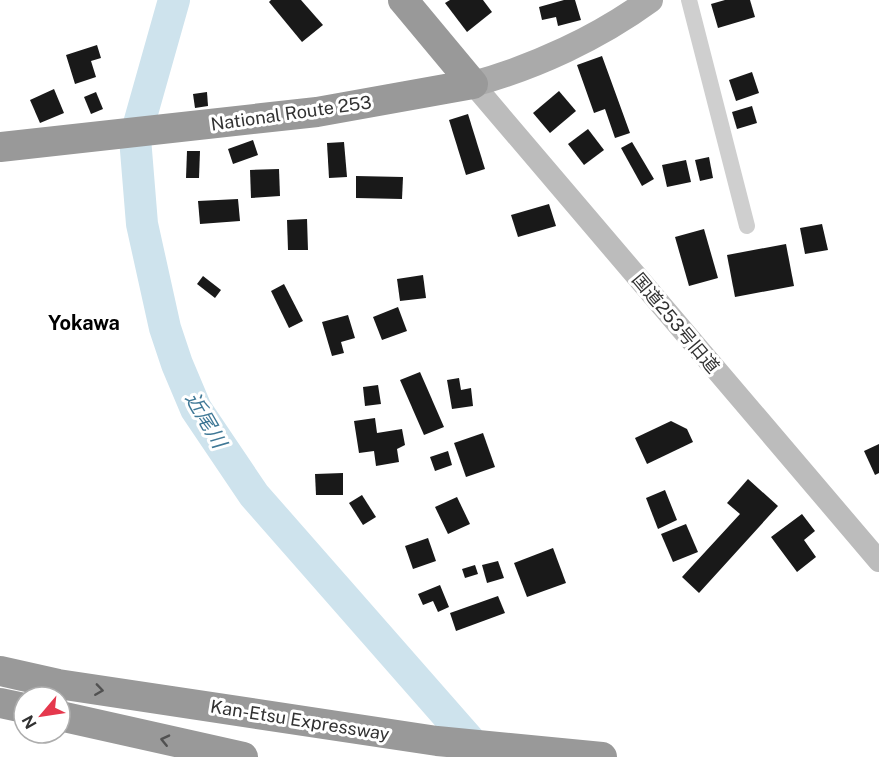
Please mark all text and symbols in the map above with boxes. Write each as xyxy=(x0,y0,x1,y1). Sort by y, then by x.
street label: National Route 253 xyxy=(209,91,373,135)
street label: 国道253号旧道 xyxy=(628,269,724,377)
district label: Yokawa xyxy=(48,311,120,335)
water label: 近尾川 xyxy=(181,388,232,454)
one-way arrow xyxy=(94,683,103,695)
north arrow xyxy=(12,685,72,745)
street label: Kan-Etsu Expressway xyxy=(209,695,391,745)
text: N xyxy=(18,712,41,732)
one-way arrow xyxy=(161,735,171,748)

